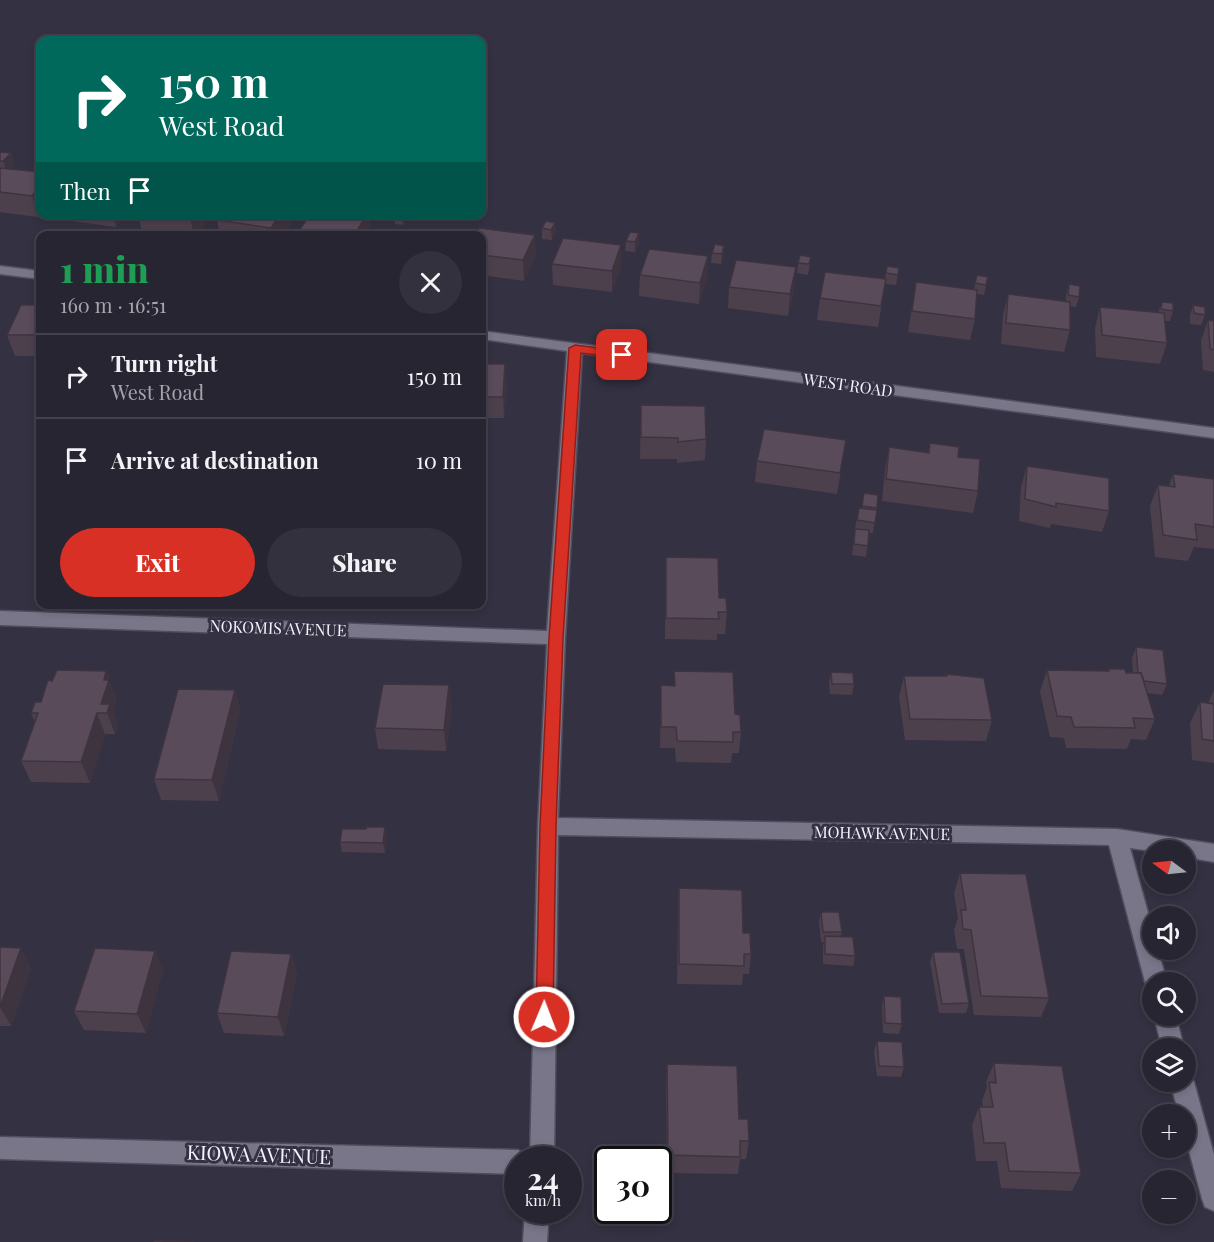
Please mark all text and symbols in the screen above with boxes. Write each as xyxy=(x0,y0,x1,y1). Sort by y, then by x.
text: 150 m xyxy=(159,53,269,109)
icon: right xyxy=(60,60,138,138)
text: West Road xyxy=(159,107,285,143)
icon: arrive xyxy=(123,174,156,207)
text: Then xyxy=(60,176,111,206)
text: 1 min xyxy=(60,244,149,292)
button: close xyxy=(399,251,462,314)
text: 160 m · 16:51 xyxy=(60,291,166,318)
pin xyxy=(596,329,647,380)
icon: arrive xyxy=(605,338,638,371)
text: Turn right xyxy=(111,348,217,378)
icon: right xyxy=(60,360,93,393)
text: 150 m xyxy=(407,361,462,391)
street label: WEST ROAD xyxy=(801,368,894,401)
text: West Road xyxy=(111,378,204,405)
icon: arrive xyxy=(60,444,93,477)
text: Arrive at destination xyxy=(111,445,319,475)
text: 10 m xyxy=(416,445,462,475)
button: Exit xyxy=(60,528,255,597)
button: Share xyxy=(267,528,462,597)
street label: NOKOMIS AVENUE xyxy=(209,615,347,640)
street label: MOHAWK AVENUE xyxy=(814,821,950,844)
north arrow xyxy=(1142,840,1196,894)
map controls xyxy=(1142,840,1196,1224)
button: sound xyxy=(1142,906,1196,960)
button: search xyxy=(1142,972,1196,1026)
position arrow xyxy=(512,985,576,1049)
button: layers xyxy=(1142,1038,1196,1092)
button: + xyxy=(1142,1104,1196,1158)
street label: KIOWA AVENUE xyxy=(186,1137,332,1170)
speed limit sign: 30 xyxy=(594,1146,672,1224)
text: 24 xyxy=(527,1158,559,1198)
button: − xyxy=(1142,1170,1196,1224)
text: km/h xyxy=(525,1190,561,1210)

